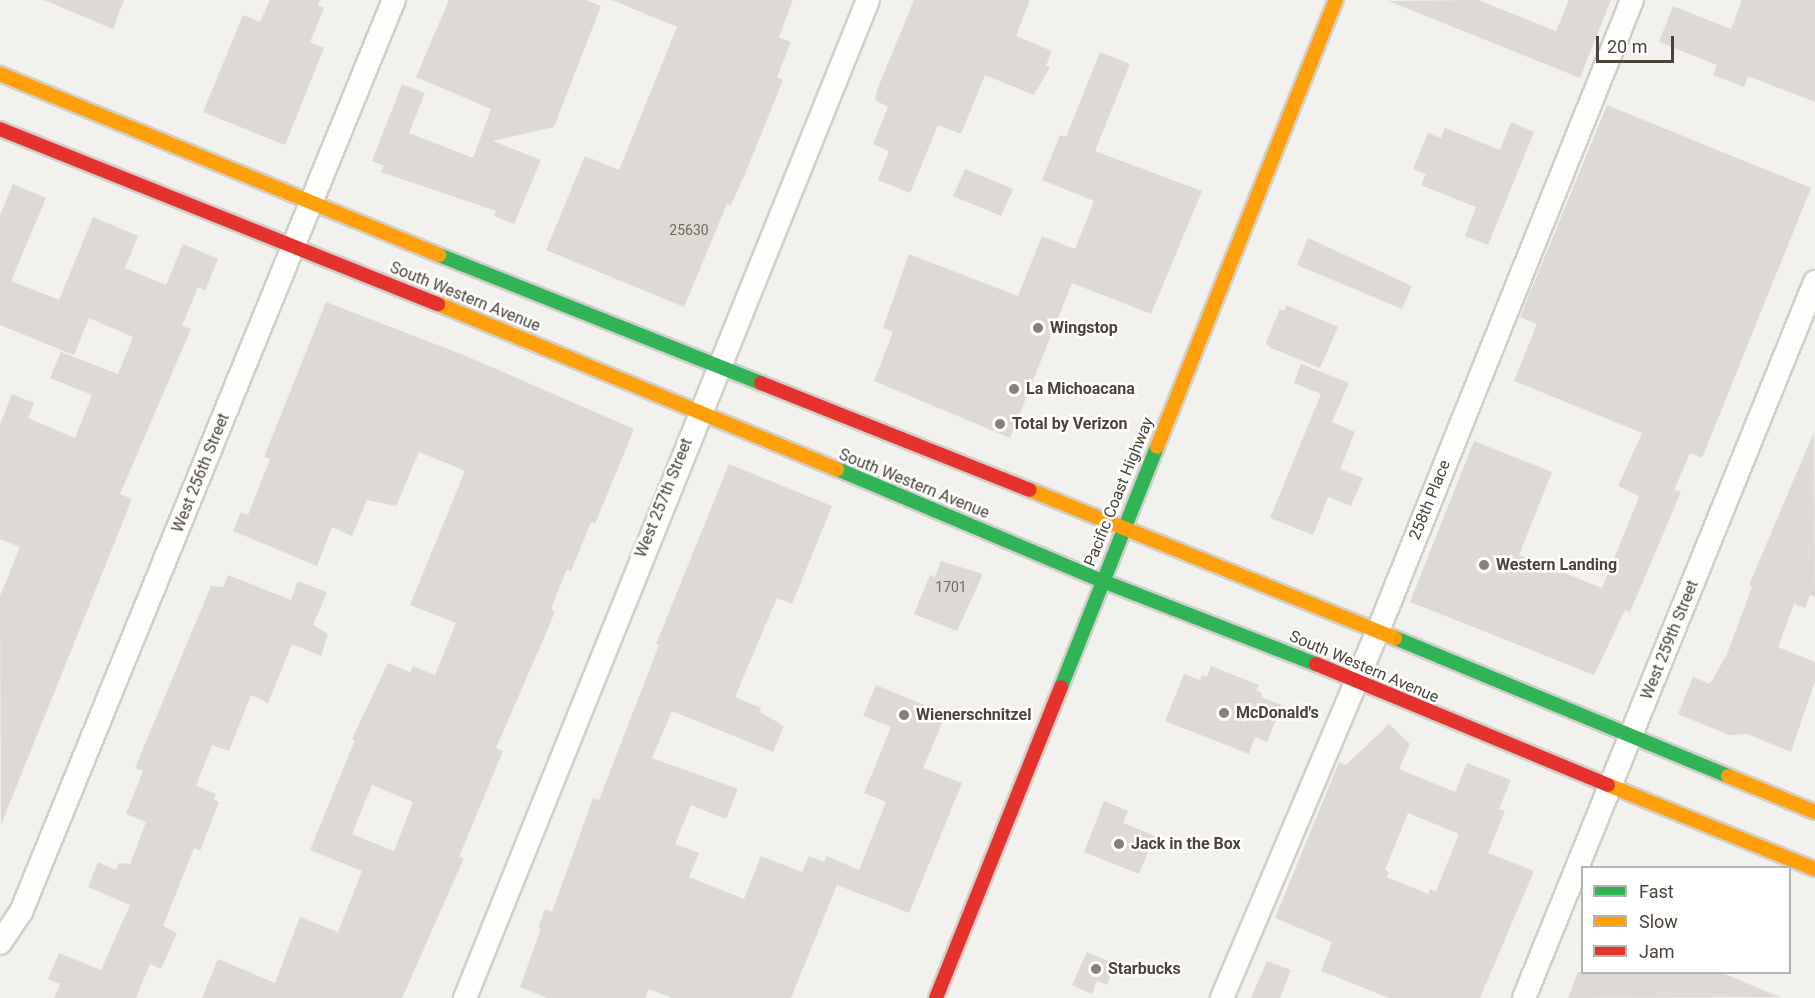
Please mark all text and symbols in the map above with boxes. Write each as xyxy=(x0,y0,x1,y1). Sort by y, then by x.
scale bar xyxy=(1599,24,1677,62)
text: 20 m xyxy=(1607,36,1647,57)
house number: 25630 xyxy=(669,222,709,238)
street label: South Western Avenue xyxy=(387,258,543,336)
place label: Wingstop xyxy=(1050,318,1118,338)
marker: Wingstop xyxy=(1031,321,1045,335)
place label: La Michoacana xyxy=(1026,379,1135,399)
marker: La Michoacana xyxy=(1007,382,1021,396)
street label: West 256th Street xyxy=(168,410,234,536)
place label: Total by Verizon xyxy=(1012,414,1128,434)
street label: Pacific Coast Highway xyxy=(1080,415,1158,569)
marker: Total by Verizon xyxy=(993,417,1007,431)
street label: West 257th Street xyxy=(631,435,697,561)
street label: South Western Avenue xyxy=(836,445,992,523)
street label: 258th Place xyxy=(1405,457,1455,543)
place label: Western Landing xyxy=(1496,555,1617,575)
marker: Western Landing xyxy=(1477,558,1491,572)
street label: West 259th Street xyxy=(1637,577,1703,703)
house number: 1701 xyxy=(935,579,967,595)
street label: South Western Avenue xyxy=(1286,627,1442,707)
place label: McDonald's xyxy=(1236,703,1319,723)
place label: Wienerschnitzel xyxy=(916,705,1031,725)
marker: McDonald's xyxy=(1217,706,1231,720)
marker: Wienerschnitzel xyxy=(897,708,911,722)
place label: Jack in the Box xyxy=(1131,834,1241,854)
marker: Jack in the Box xyxy=(1112,837,1126,851)
legend xyxy=(1581,866,1791,974)
text: Fast xyxy=(1639,881,1674,902)
text: Slow xyxy=(1639,911,1678,932)
text: Jam xyxy=(1639,941,1675,962)
place label: Starbucks xyxy=(1108,959,1181,979)
marker: Starbucks xyxy=(1089,962,1103,976)

